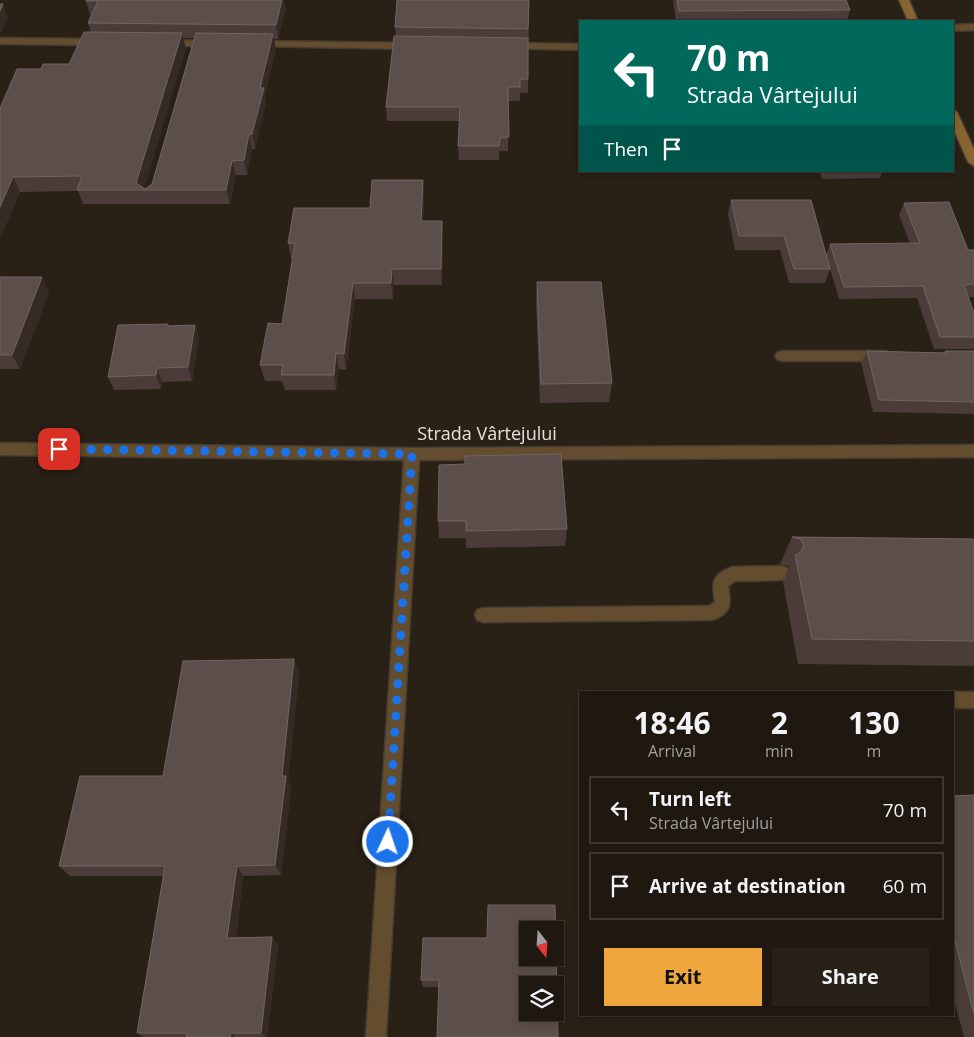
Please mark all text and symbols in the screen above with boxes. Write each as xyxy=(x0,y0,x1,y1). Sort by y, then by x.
text: 70 m xyxy=(687,34,770,81)
icon: left xyxy=(604,40,669,105)
text: Strada Vârtejului xyxy=(687,79,858,109)
icon: arrive xyxy=(658,135,686,163)
text: Then xyxy=(604,136,648,162)
street label: Strada Vârtejului xyxy=(417,421,557,445)
pin xyxy=(38,428,80,470)
icon: arrive xyxy=(45,435,73,463)
text: 18:46 xyxy=(633,702,711,743)
text: 2 xyxy=(771,702,788,743)
text: 130 xyxy=(848,702,900,743)
text: Arrival xyxy=(648,740,696,762)
text: min xyxy=(765,740,794,762)
text: m xyxy=(866,740,881,762)
text: Turn left xyxy=(649,786,731,812)
icon: left xyxy=(606,796,634,824)
text: 70 m xyxy=(883,797,927,823)
text: Strada Vârtejului xyxy=(649,812,773,834)
position arrow xyxy=(361,815,413,867)
icon: arrive xyxy=(606,872,634,900)
text: Arrive at destination xyxy=(649,873,846,899)
text: 60 m xyxy=(883,873,927,899)
north arrow xyxy=(519,921,564,966)
map controls xyxy=(519,921,564,1021)
button: Exit xyxy=(604,948,762,1006)
button: Share xyxy=(772,948,929,1006)
button: layers xyxy=(519,976,564,1021)

